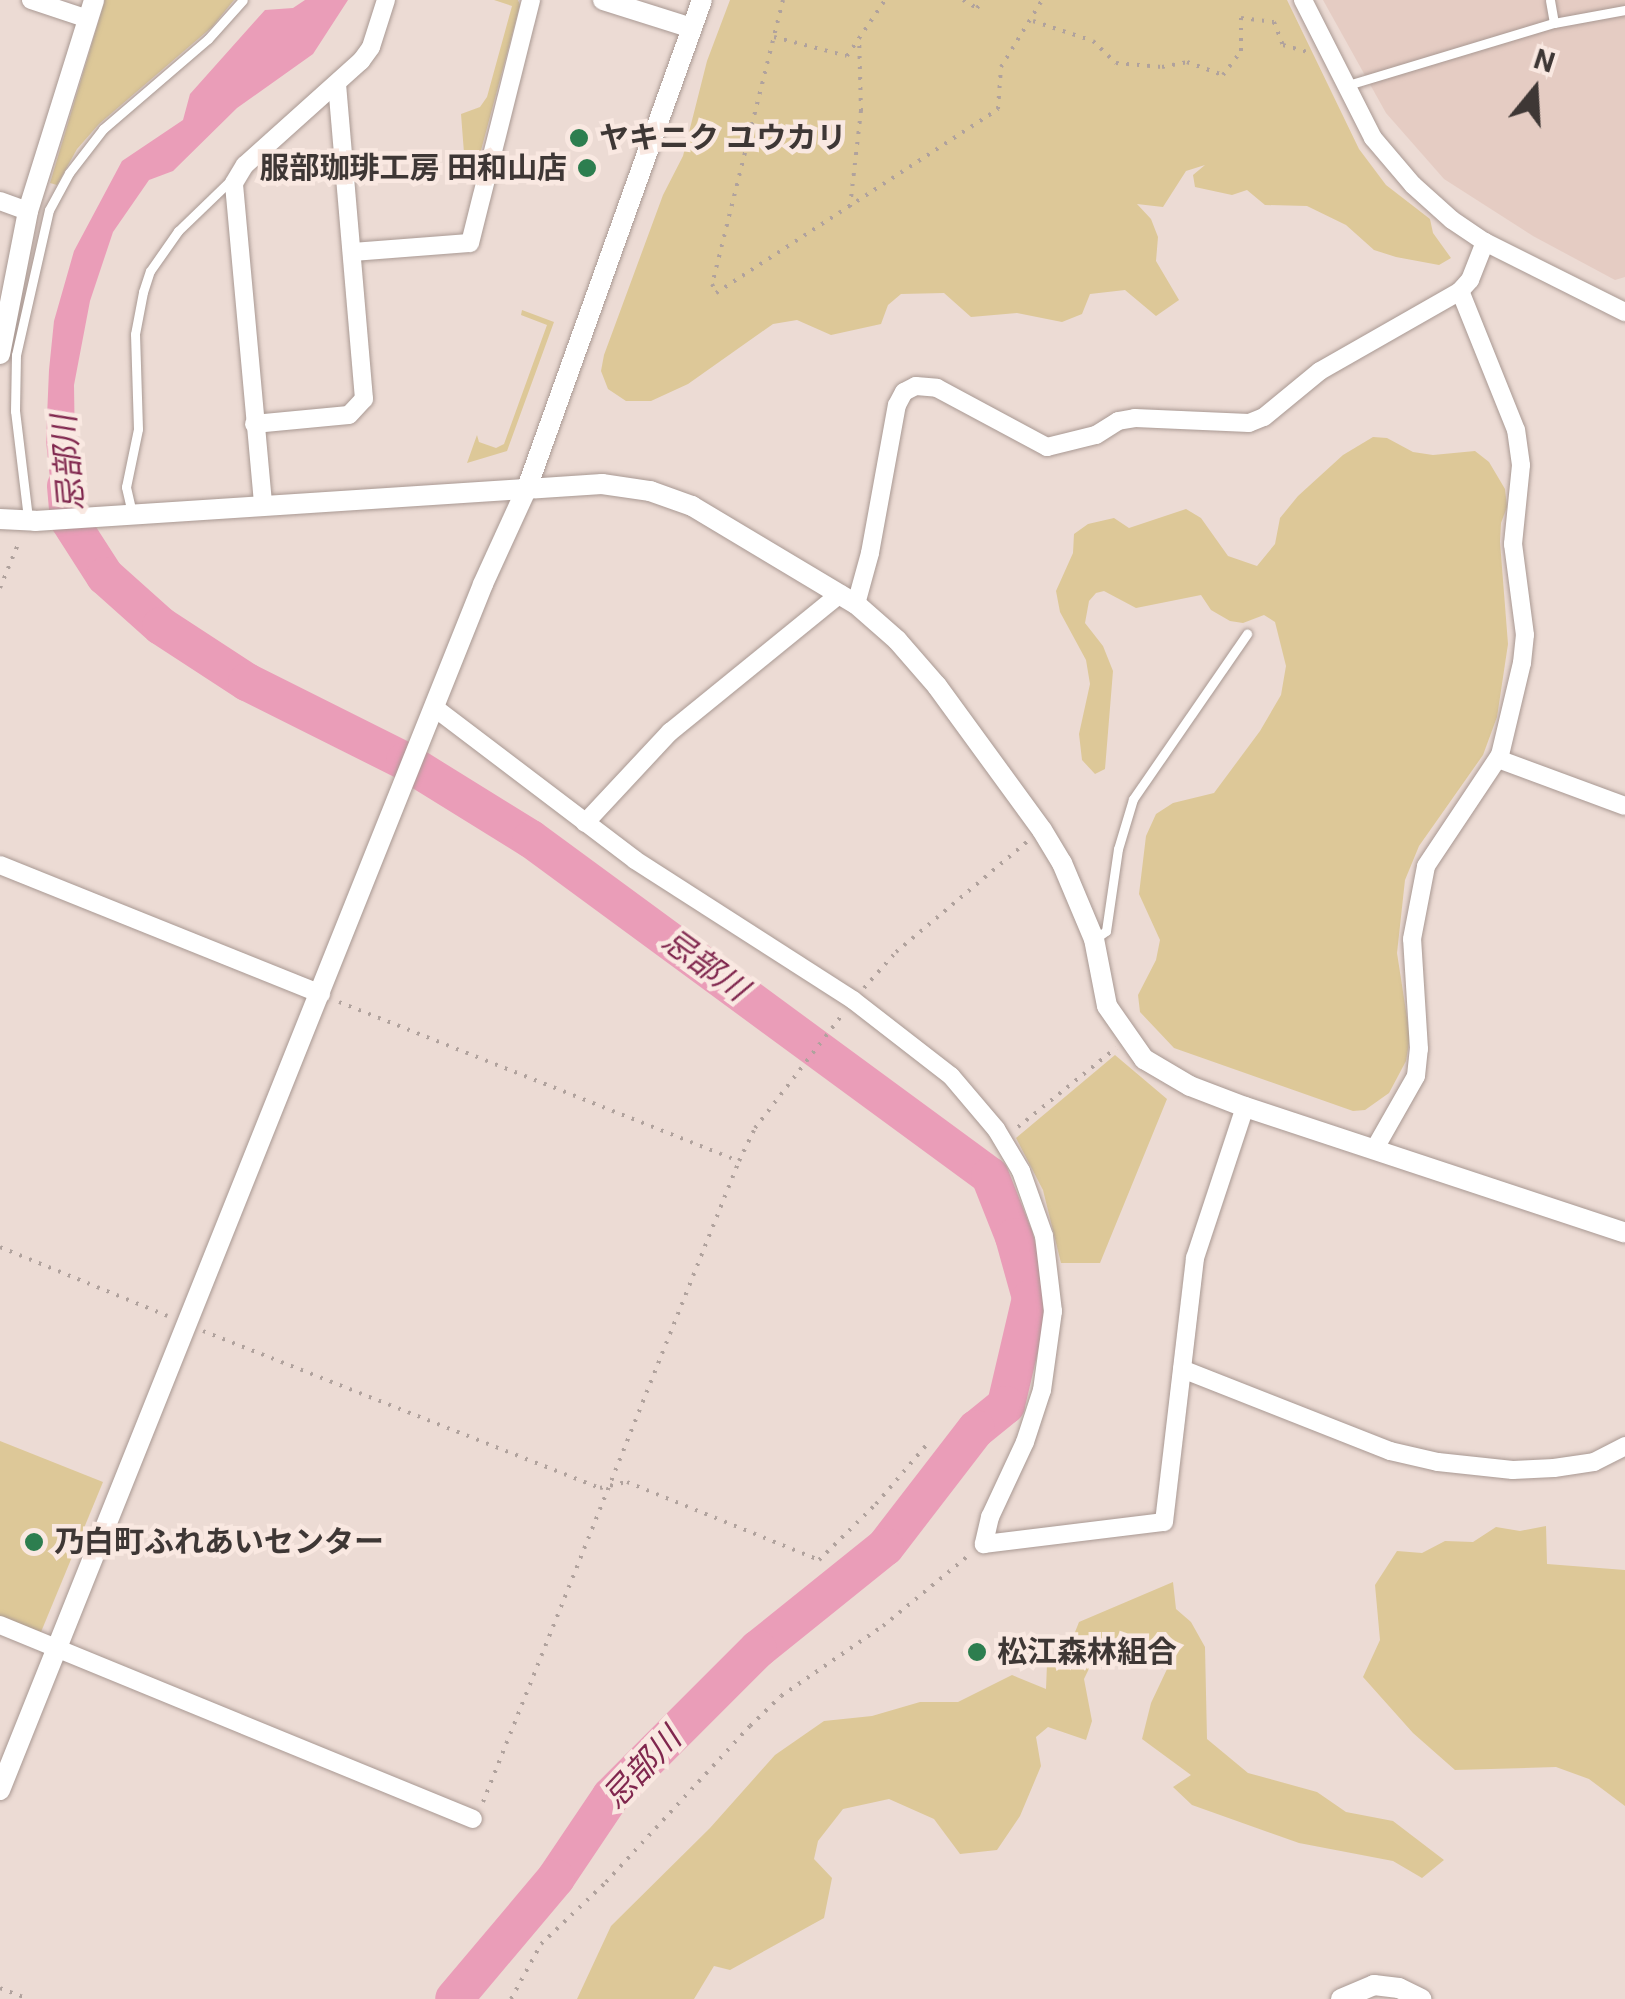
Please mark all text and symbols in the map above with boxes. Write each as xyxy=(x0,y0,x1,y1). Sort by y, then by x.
north arrow xyxy=(1485,40,1585,140)
text: N xyxy=(1530,42,1559,80)
place label: ヤキニク ユウカリ xyxy=(599,120,846,156)
marker: ヤキニク ユウカリ xyxy=(568,127,590,149)
place label: 服部珈琲工房 田和山店 xyxy=(260,150,567,186)
marker: 服部珈琲工房 田和山店 xyxy=(576,157,598,179)
water label: 忌部川 xyxy=(45,414,91,512)
water label: 忌部川 xyxy=(655,921,755,1009)
place label: 乃白町ふれあいセンター xyxy=(54,1524,384,1560)
marker: 乃白町ふれあいセンター xyxy=(23,1531,45,1553)
place label: 松江森林組合 xyxy=(997,1634,1177,1670)
marker: 松江森林組合 xyxy=(966,1641,988,1663)
water label: 忌部川 xyxy=(595,1720,689,1816)

